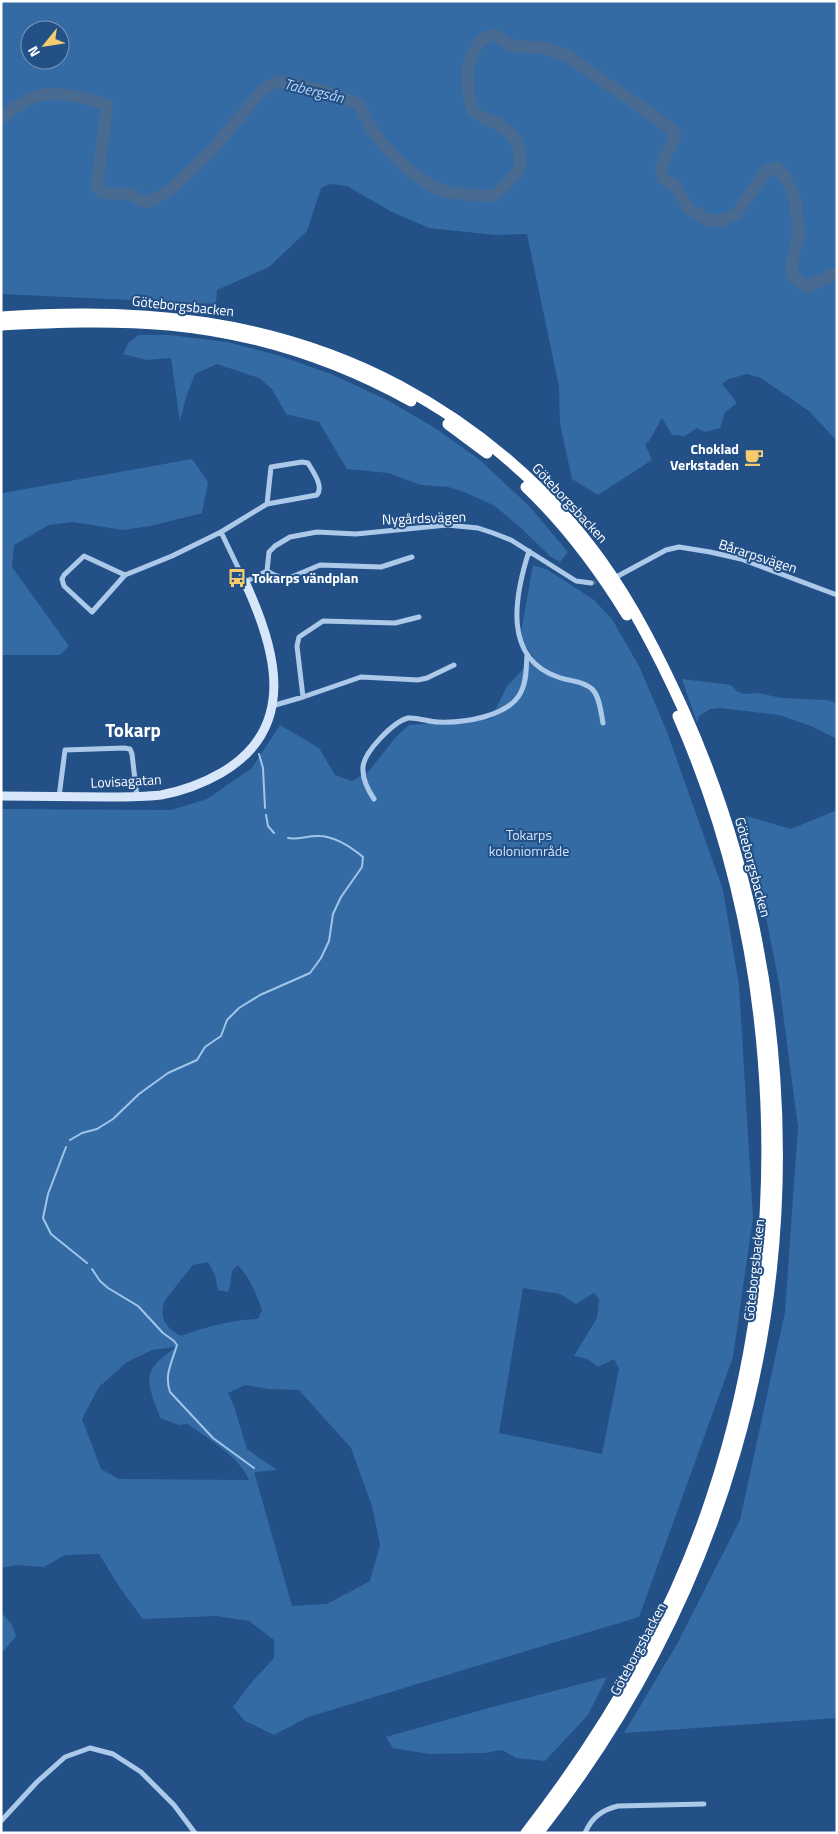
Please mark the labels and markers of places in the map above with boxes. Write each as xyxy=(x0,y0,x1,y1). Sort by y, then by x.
place label: Choklad Verkstaden xyxy=(670,438,739,475)
cafe icon: Choklad Verkstaden xyxy=(743,446,765,468)
bus stop icon: Tokarps vändplan xyxy=(226,567,248,589)
place label: Tokarps vändplan xyxy=(252,567,358,588)

